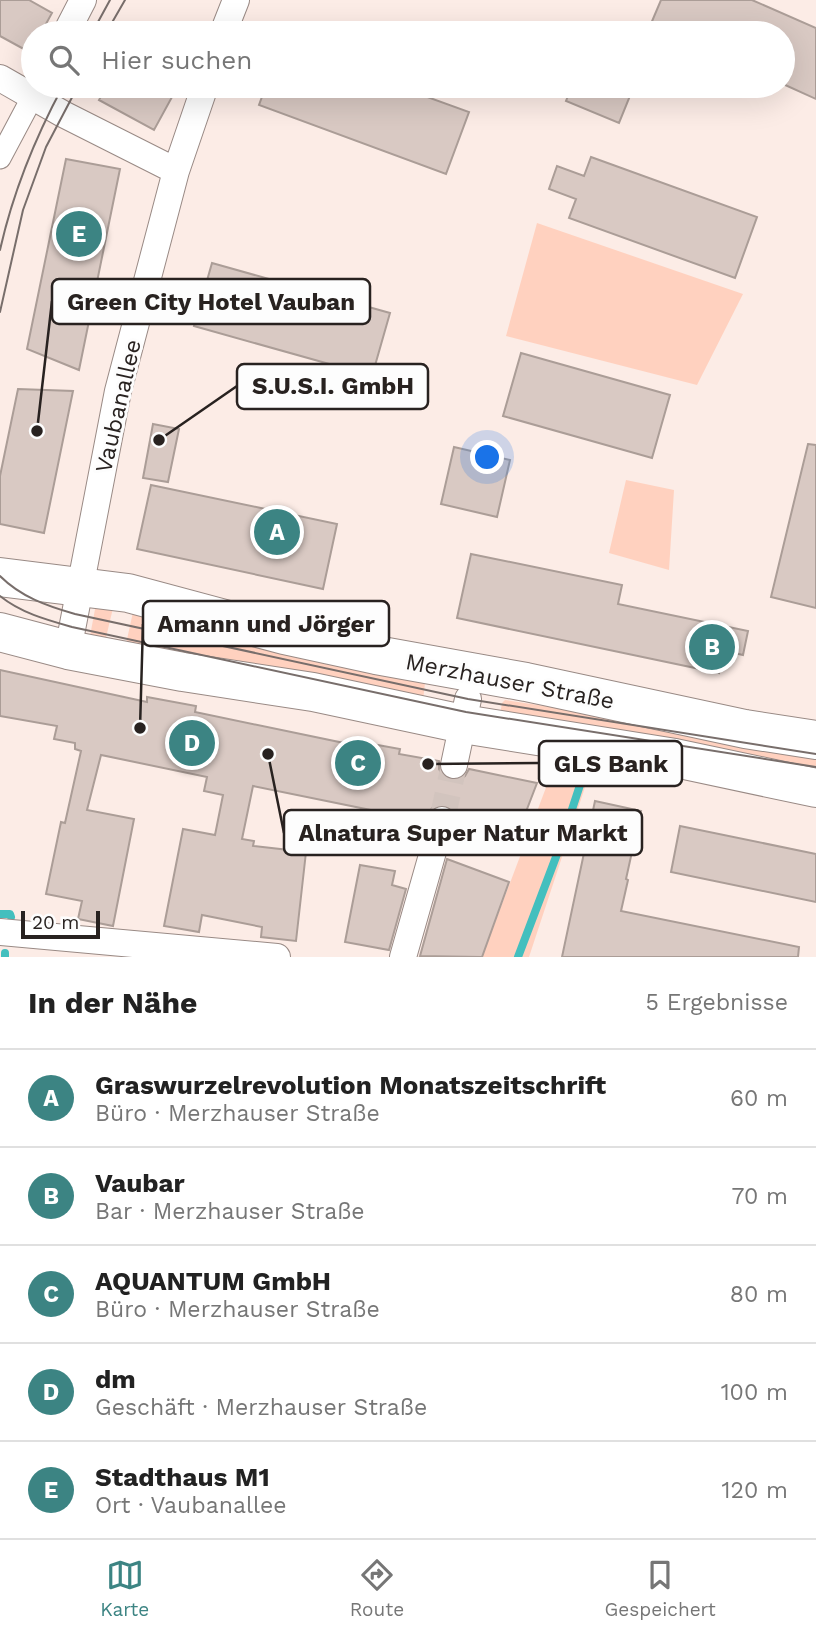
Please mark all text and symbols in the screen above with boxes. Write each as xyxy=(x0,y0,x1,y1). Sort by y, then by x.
search box xyxy=(21,21,795,98)
icon: search xyxy=(45,41,83,79)
text: Hier suchen xyxy=(101,45,252,75)
pin: E xyxy=(56,208,102,260)
callout: Green City Hotel Vauban xyxy=(52,279,370,324)
text: Green City Hotel Vauban xyxy=(67,288,355,316)
street label: Vaubanallee xyxy=(90,337,147,475)
callout: S.U.S.I. GmbH xyxy=(237,364,428,409)
text: S.U.S.I. GmbH xyxy=(252,372,414,400)
your location xyxy=(470,440,504,474)
pin: A xyxy=(254,506,300,558)
callout: Amann und Jörger xyxy=(143,601,389,646)
text: Amann und Jörger xyxy=(157,610,375,638)
pin: B xyxy=(689,621,735,673)
street label: Merzhauser Straße xyxy=(403,648,616,715)
pin: D xyxy=(169,717,215,769)
pin: C xyxy=(335,737,381,789)
callout: GLS Bank xyxy=(539,741,682,786)
text: GLS Bank xyxy=(554,750,668,778)
callout: Alnatura Super Natur Markt xyxy=(284,810,642,855)
text: Alnatura Super Natur Markt xyxy=(298,819,628,847)
scale bar xyxy=(21,908,100,940)
text: 20 m xyxy=(32,911,79,934)
text: In der Nähe xyxy=(28,985,197,1020)
text: 5 Ergebnisse xyxy=(645,989,788,1016)
text: Graswurzelrevolution Monatszeitschrift xyxy=(95,1070,606,1100)
text: A xyxy=(43,1085,59,1112)
text: 60 m xyxy=(730,1085,788,1112)
text: Büro · Merzhauser Straße xyxy=(95,1100,380,1127)
text: Vaubar xyxy=(95,1168,185,1198)
text: B xyxy=(43,1183,59,1210)
text: 70 m xyxy=(731,1183,788,1210)
text: Bar · Merzhauser Straße xyxy=(95,1198,365,1225)
text: AQUANTUM GmbH xyxy=(95,1266,331,1296)
text: C xyxy=(43,1281,59,1308)
text: 80 m xyxy=(730,1281,788,1308)
text: Büro · Merzhauser Straße xyxy=(95,1296,380,1323)
text: dm xyxy=(95,1364,136,1394)
text: D xyxy=(43,1379,59,1406)
text: 100 m xyxy=(721,1379,788,1406)
text: Geschäft · Merzhauser Straße xyxy=(95,1394,427,1421)
text: Stadthaus M1 xyxy=(95,1462,270,1492)
text: E xyxy=(44,1477,58,1504)
text: 120 m xyxy=(722,1477,788,1504)
text: Ort · Vaubanallee xyxy=(95,1492,287,1519)
tab: Karte xyxy=(100,1556,149,1621)
tab: Route xyxy=(350,1556,404,1621)
tab: Gespeichert xyxy=(605,1556,716,1621)

